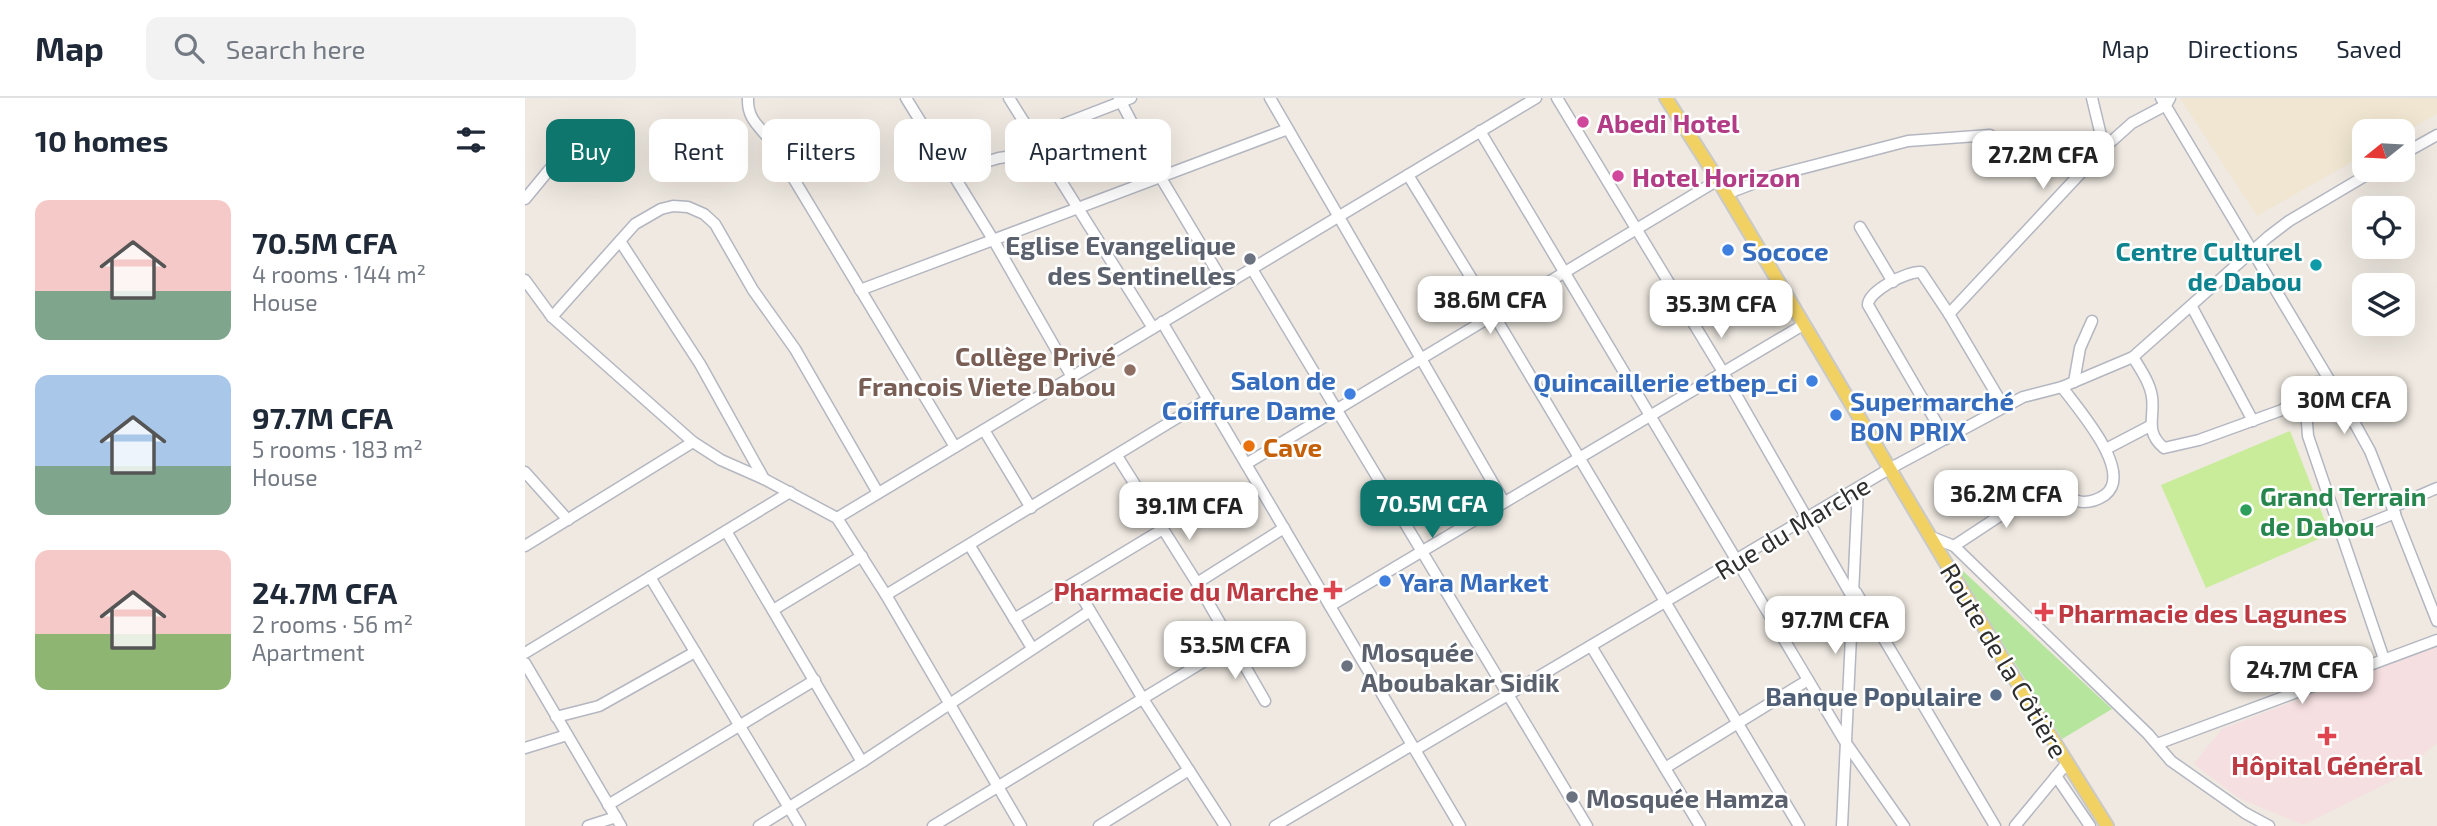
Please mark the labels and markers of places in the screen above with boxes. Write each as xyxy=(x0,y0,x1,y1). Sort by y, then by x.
place label: Abedi Hotel xyxy=(1597,107,1740,138)
marker: Abedi Hotel xyxy=(1575,114,1591,130)
pin: 27.2M CFA xyxy=(1963,132,2123,191)
place label: Hotel Horizon xyxy=(1632,161,1800,192)
marker: Hotel Horizon xyxy=(1610,168,1626,184)
place label: Eglise Evangelique des Sentinelles xyxy=(1005,229,1236,290)
place label: Sococe xyxy=(1742,235,1829,266)
place label: Centre Culturel de Dabou xyxy=(2116,235,2302,296)
marker: Sococe xyxy=(1720,242,1736,258)
marker: Eglise Evangelique des Sentinelles xyxy=(1242,251,1258,267)
marker: Centre Culturel de Dabou xyxy=(2308,257,2324,273)
pin: 38.6M CFA xyxy=(1410,276,1570,336)
pin: 35.3M CFA xyxy=(1641,280,1801,340)
place label: Collège Privé Francois Viete Dabou xyxy=(858,340,1116,401)
marker: Collège Privé Francois Viete Dabou xyxy=(1122,362,1138,378)
place label: Salon de Coiffure Dame xyxy=(1162,364,1336,425)
place label: Quincaillerie etbep_ci xyxy=(1533,366,1798,398)
marker: Quincaillerie etbep_ci xyxy=(1804,373,1820,389)
pin: 30M CFA xyxy=(2279,376,2409,436)
place label: Supermarché BON PRIX xyxy=(1850,385,2014,446)
marker: Salon de Coiffure Dame xyxy=(1342,386,1358,402)
marker: Supermarché BON PRIX xyxy=(1828,407,1844,423)
place label: Cave xyxy=(1263,431,1322,462)
marker: Cave xyxy=(1241,438,1257,454)
pin: 36.2M CFA xyxy=(1926,470,2086,530)
pin: 70.5M CFA xyxy=(1352,480,1512,540)
place label: Grand Terrain de Dabou xyxy=(2260,480,2426,541)
pin: 39.1M CFA xyxy=(1109,482,1269,542)
marker: Grand Terrain de Dabou xyxy=(2238,502,2254,518)
place label: Yara Market xyxy=(1399,566,1549,597)
marker: Yara Market xyxy=(1377,573,1393,589)
place label: Pharmacie du Marche xyxy=(1053,575,1319,606)
marker: Pharmacie du Marche xyxy=(1325,582,1341,598)
pin: 97.7M CFA xyxy=(1755,596,1915,656)
place label: Pharmacie des Lagunes xyxy=(2058,597,2347,628)
marker: Pharmacie des Lagunes xyxy=(2036,604,2052,620)
pin: 53.5M CFA xyxy=(1155,622,1315,681)
place label: Mosquée Aboubakar Sidik xyxy=(1361,636,1560,697)
pin: 24.7M CFA xyxy=(2222,646,2382,706)
marker: Mosquée Aboubakar Sidik xyxy=(1339,658,1355,674)
place label: Banque Populaire xyxy=(1765,680,1982,711)
marker: Banque Populaire xyxy=(1988,687,2004,703)
marker: Hôpital Général xyxy=(2317,726,2337,746)
place label: Hôpital Général xyxy=(2231,749,2423,780)
place label: Mosquée Hamza xyxy=(1586,782,1789,813)
marker: Mosquée Hamza xyxy=(1564,789,1580,805)

